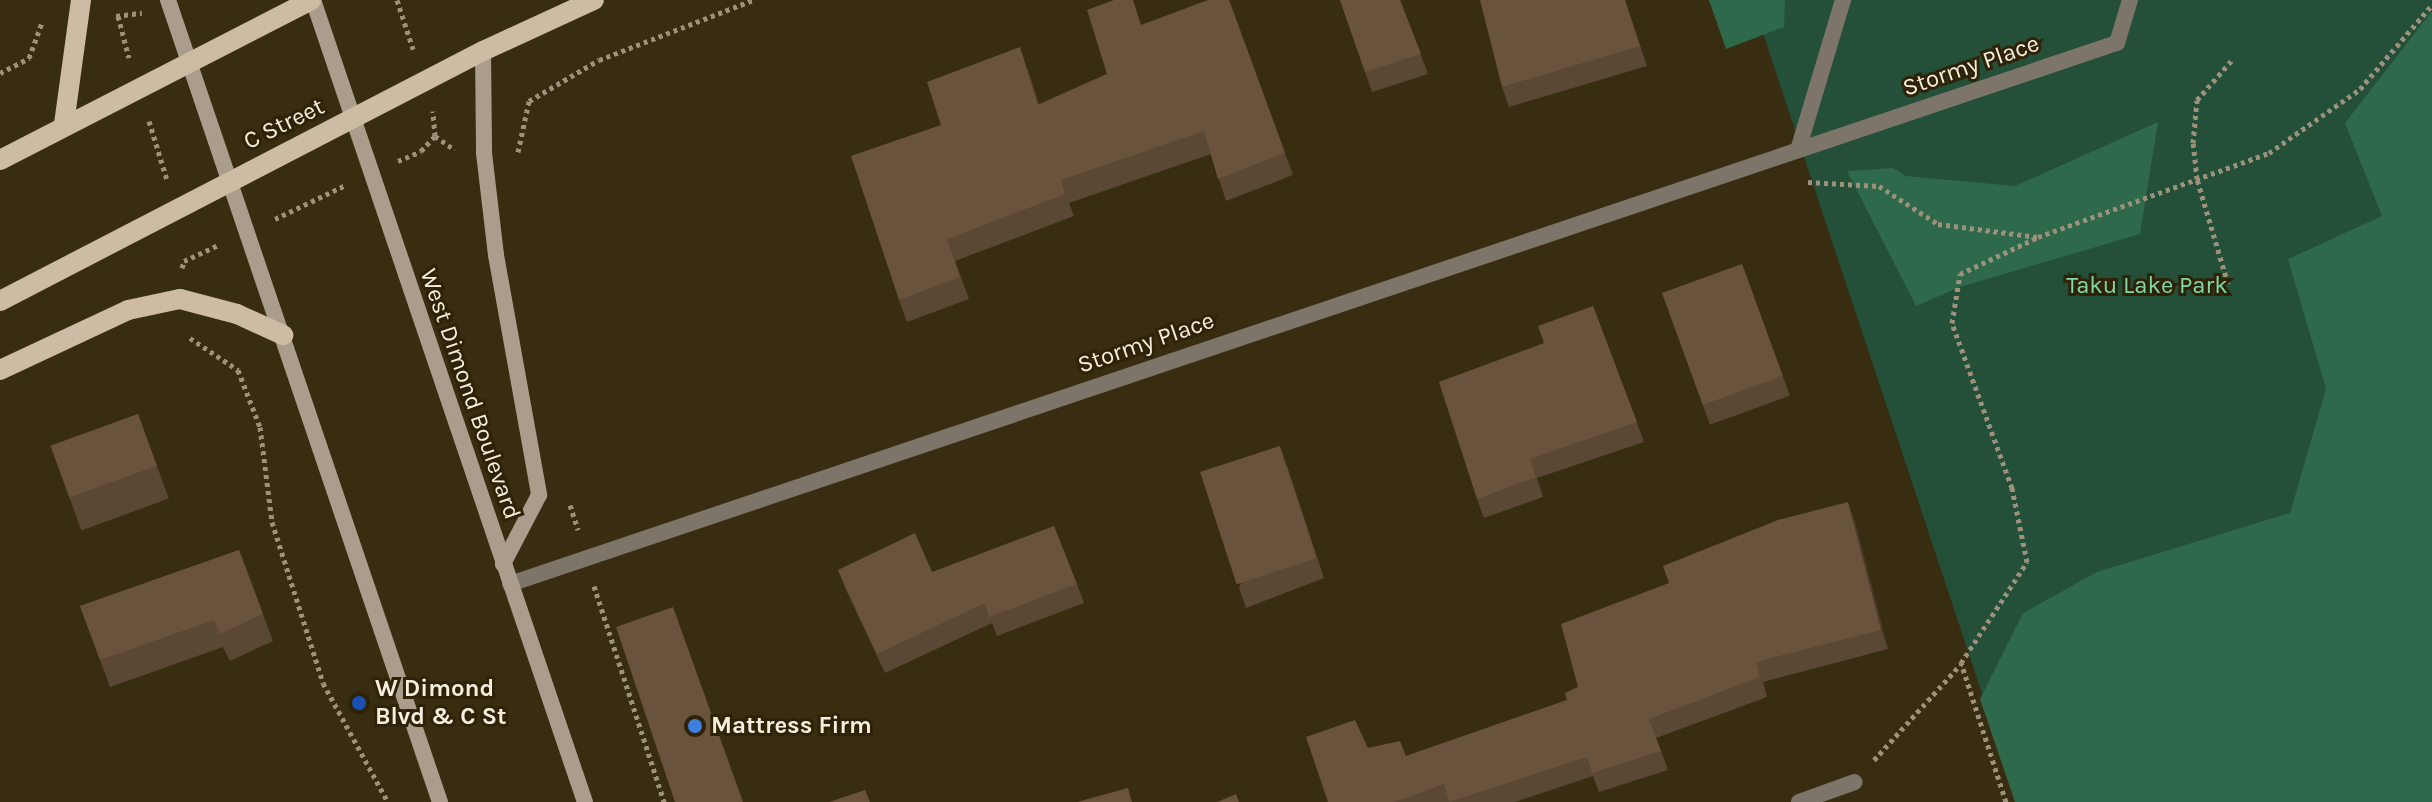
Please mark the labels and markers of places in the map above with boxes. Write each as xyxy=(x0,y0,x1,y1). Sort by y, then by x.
place label: W Dimond Blvd & C St xyxy=(375,675,506,731)
marker: W Dimond Blvd & C St xyxy=(350,694,368,712)
place label: Mattress Firm xyxy=(711,712,872,740)
marker: Mattress Firm xyxy=(686,717,704,735)

